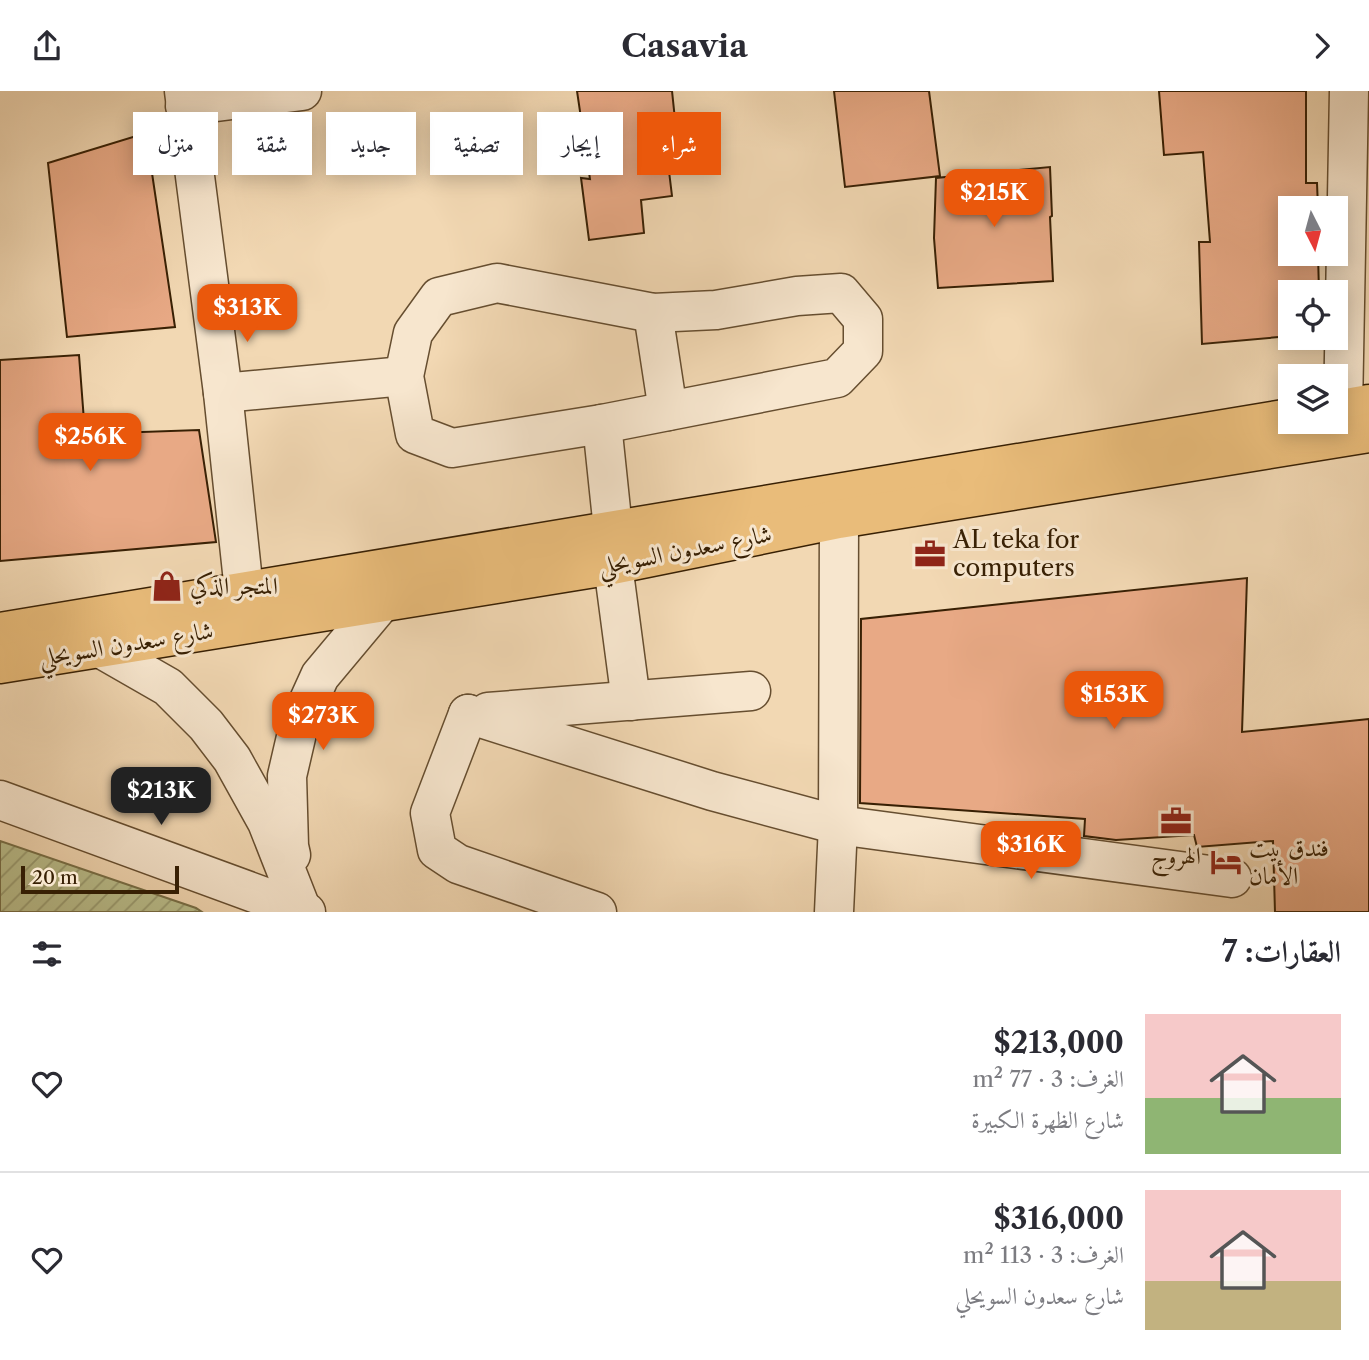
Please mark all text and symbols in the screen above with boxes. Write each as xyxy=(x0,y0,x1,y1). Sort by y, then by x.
text: Casavia xyxy=(621,26,748,65)
icon: share xyxy=(28,27,66,65)
icon: forward xyxy=(1303,27,1341,65)
chip: منزل xyxy=(133,112,218,175)
chip: شقة xyxy=(232,112,312,175)
chip: جديد xyxy=(326,112,416,175)
chip: تصفية xyxy=(430,112,523,175)
chip: إيجار xyxy=(537,112,623,175)
chip: شراء xyxy=(637,112,721,175)
pin: $215K xyxy=(945,169,1043,229)
text: $215K xyxy=(960,178,1028,206)
north arrow xyxy=(1278,196,1348,266)
map controls xyxy=(1278,196,1348,434)
button: locate xyxy=(1278,280,1348,350)
pin: $313K xyxy=(198,285,296,344)
text: $313K xyxy=(213,293,281,321)
button: layers xyxy=(1278,364,1348,434)
pin: $256K xyxy=(41,413,139,473)
text: $256K xyxy=(54,422,126,450)
street label: شارع سعدون السويحلي xyxy=(596,518,776,589)
place label: AL teka for computers xyxy=(952,525,1079,582)
office icon: AL teka for computers xyxy=(913,537,947,571)
shop icon: المتجر الذكي xyxy=(150,569,184,603)
place label: المتجر الذكي xyxy=(190,571,278,605)
street label: شارع سعدون السويحلي xyxy=(37,615,217,680)
pin: $153K xyxy=(1065,671,1163,731)
text: $153K xyxy=(1080,680,1148,708)
pin: $273K xyxy=(274,693,372,752)
text: $273K xyxy=(288,701,358,729)
pin: $213K xyxy=(112,767,210,827)
text: $213K xyxy=(127,776,195,804)
office icon: الهروج xyxy=(1159,804,1193,838)
pin: $316K xyxy=(982,821,1080,881)
text: $316K xyxy=(997,830,1065,858)
place label: فندق بيت الأمان xyxy=(1249,833,1329,890)
place label: الهروج xyxy=(1151,841,1201,877)
hotel icon: فندق بيت الأمان xyxy=(1209,845,1243,879)
scale bar xyxy=(21,863,178,895)
text: 20 m xyxy=(32,866,78,889)
text: العقارات: 7 xyxy=(1222,933,1341,970)
icon: filters xyxy=(28,935,66,973)
text: $213,000 xyxy=(994,1024,1124,1061)
icon: home xyxy=(1201,1042,1285,1126)
icon: heart xyxy=(28,1065,66,1103)
text: الغرف: 3 · 77 m² xyxy=(972,1065,1124,1093)
text: شارع الظهرة الكبيرة xyxy=(971,1106,1124,1134)
text: $316,000 xyxy=(994,1200,1124,1237)
icon: home xyxy=(1201,1218,1285,1302)
icon: heart xyxy=(28,1241,66,1279)
text: الغرف: 3 · 113 m² xyxy=(963,1241,1124,1269)
text: شارع سعدون السويحلي xyxy=(955,1282,1124,1310)

